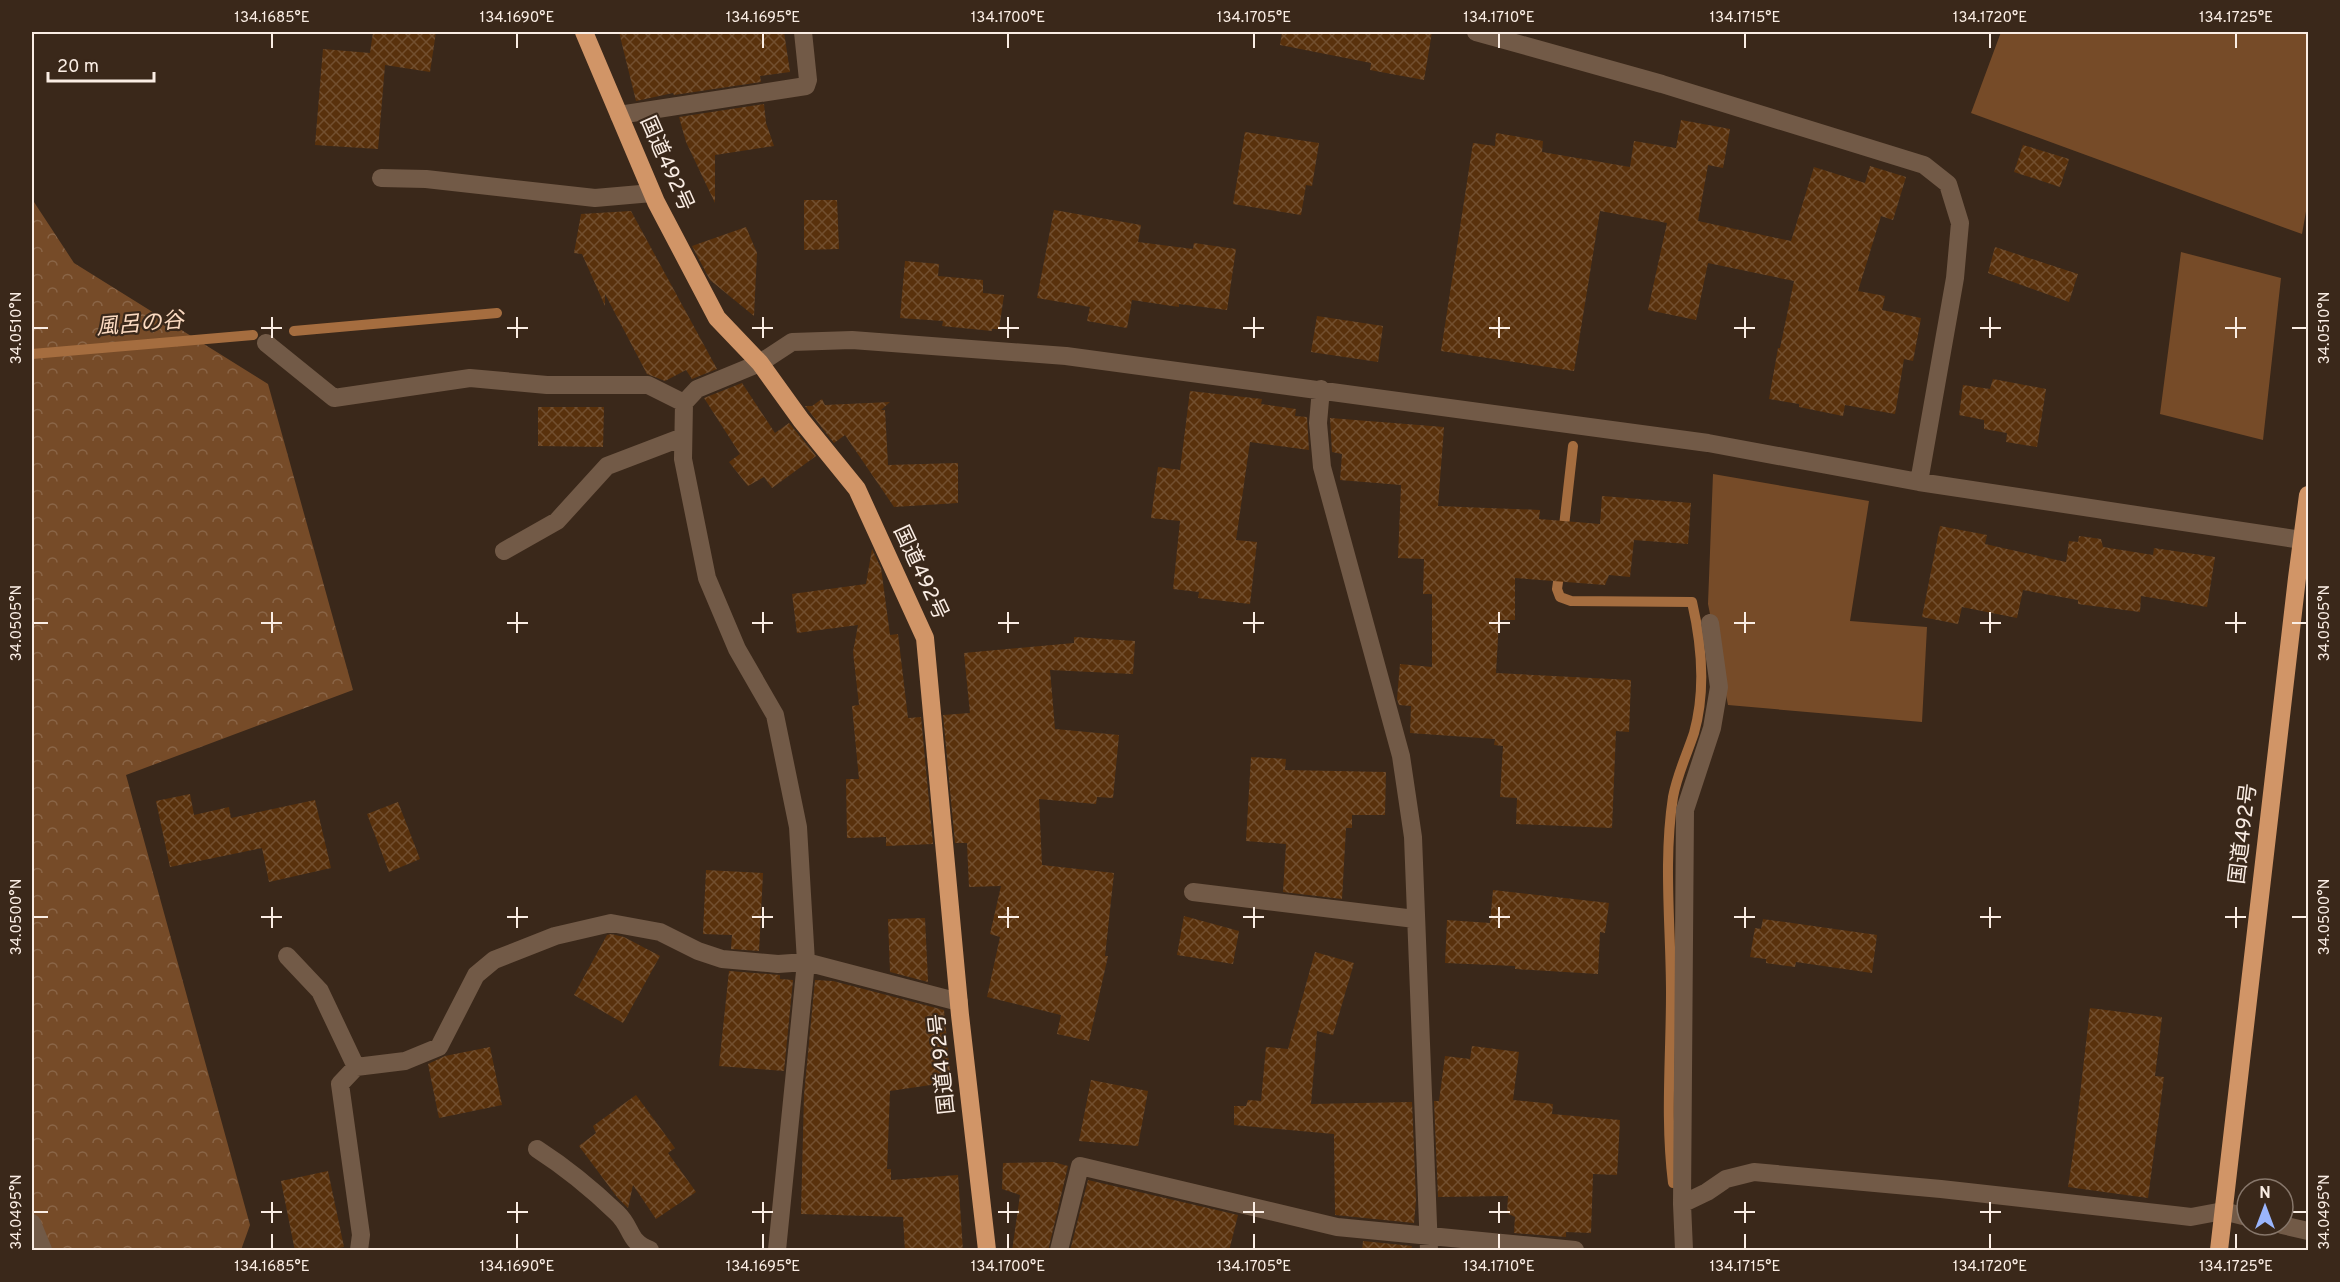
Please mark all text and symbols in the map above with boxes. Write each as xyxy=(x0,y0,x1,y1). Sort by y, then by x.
text: 134.1685°E xyxy=(234,9,310,28)
text: 134.1690°E xyxy=(480,9,554,28)
text: 134.1695°E xyxy=(726,9,800,28)
text: 134.1700°E xyxy=(971,9,1045,28)
text: 134.1705°E xyxy=(1217,9,1291,28)
text: 134.1710°E xyxy=(1463,9,1535,28)
text: 134.1715°E xyxy=(1710,9,1780,28)
text: 134.1720°E xyxy=(1953,9,2027,28)
text: 134.1725°E xyxy=(2199,9,2273,28)
scale bar xyxy=(48,45,154,83)
text: 20 m xyxy=(57,56,99,79)
street label: 国道492号 xyxy=(633,112,699,216)
text: 34.0510°N xyxy=(8,292,27,364)
text: 34.0510°N xyxy=(2316,292,2335,364)
water label: 風呂の谷 xyxy=(95,308,187,342)
street label: 国道492号 xyxy=(886,521,954,625)
text: 34.0505°N xyxy=(8,585,27,661)
text: 34.0505°N xyxy=(2316,585,2335,661)
street label: 国道492号 xyxy=(2224,782,2264,886)
text: 34.0500°N xyxy=(8,879,27,955)
text: 34.0500°N xyxy=(2316,879,2335,955)
street label: 国道492号 xyxy=(924,1012,962,1116)
text: 34.0495°N xyxy=(8,1174,27,1250)
text: 34.0495°N xyxy=(2316,1174,2335,1250)
north arrow xyxy=(2235,1177,2295,1237)
text: N xyxy=(2259,1184,2271,1204)
text: 134.1685°E xyxy=(234,1258,310,1277)
text: 134.1690°E xyxy=(480,1258,554,1277)
text: 134.1695°E xyxy=(726,1258,800,1277)
text: 134.1700°E xyxy=(971,1258,1045,1277)
text: 134.1705°E xyxy=(1217,1258,1291,1277)
text: 134.1710°E xyxy=(1463,1258,1535,1277)
text: 134.1715°E xyxy=(1710,1258,1780,1277)
text: 134.1720°E xyxy=(1953,1258,2027,1277)
text: 134.1725°E xyxy=(2199,1258,2273,1277)

